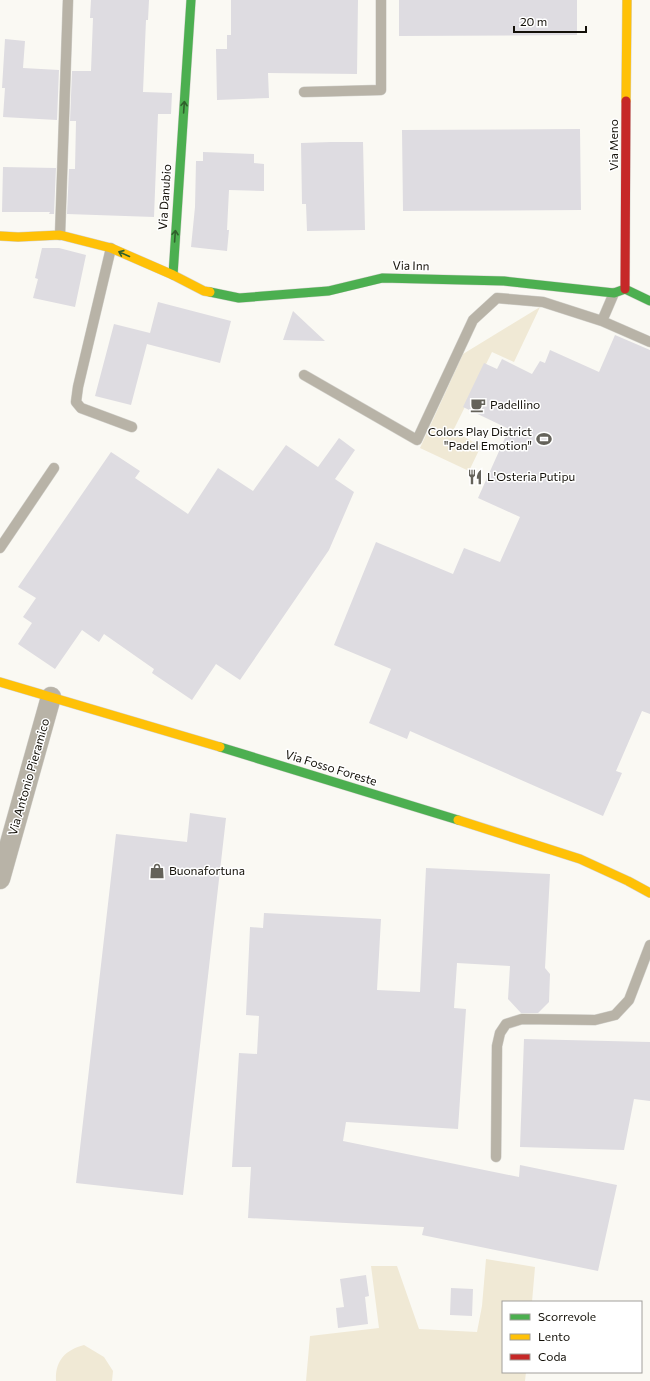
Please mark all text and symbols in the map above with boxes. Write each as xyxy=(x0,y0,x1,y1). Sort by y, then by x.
scale bar xyxy=(514,8,586,34)
text: 20 m xyxy=(520,14,547,28)
one-way arrow xyxy=(180,101,187,114)
street label: Via Meno xyxy=(606,119,620,171)
street label: Via Danubio xyxy=(155,164,173,230)
one-way arrow xyxy=(172,230,179,243)
one-way arrow xyxy=(119,250,131,257)
street label: Via Inn xyxy=(392,258,430,272)
cafe icon: Padellino xyxy=(469,396,487,414)
place label: Padellino xyxy=(490,397,540,411)
place label: Colors Play District "Padel Emotion" xyxy=(428,424,532,452)
sports icon: Colors Play District "Padel Emotion" xyxy=(535,430,553,448)
restaurant icon: L'Osteria Putipu xyxy=(466,468,484,486)
place label: L'Osteria Putipu xyxy=(487,469,575,483)
street label: Via Antonio Pieramico xyxy=(5,717,51,837)
street label: Via Fosso Foreste xyxy=(284,746,379,788)
shop icon: Buonafortuna xyxy=(148,862,166,880)
place label: Buonafortuna xyxy=(169,863,245,877)
legend xyxy=(502,1301,642,1373)
text: Scorrevole xyxy=(538,1309,596,1323)
text: Lento xyxy=(538,1329,570,1343)
text: Coda xyxy=(538,1349,567,1363)

